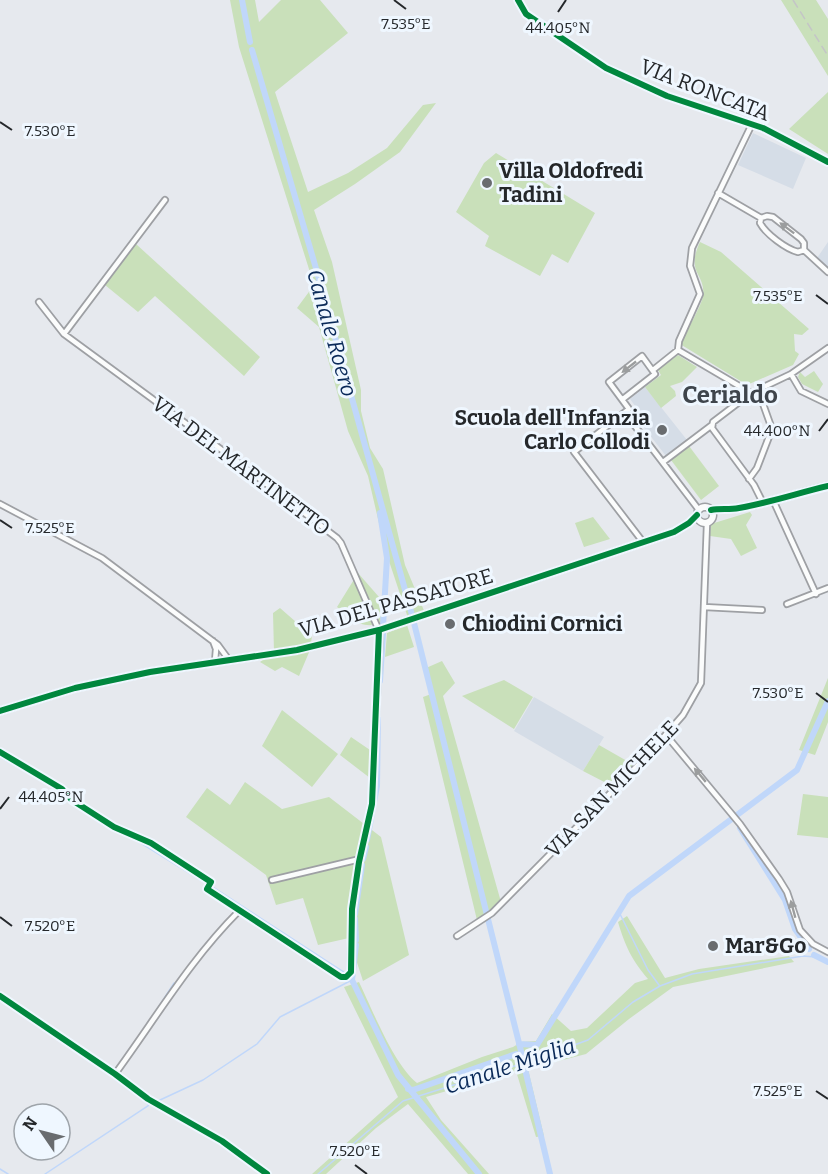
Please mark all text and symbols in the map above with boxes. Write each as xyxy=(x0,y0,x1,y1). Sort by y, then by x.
text: 7.535°E xyxy=(381,15,431,33)
text: 44.405°N xyxy=(526,19,591,37)
street label: VIA RONCATA xyxy=(636,53,774,127)
text: 7.530°E xyxy=(25,122,75,140)
place label: Villa Oldofredi Tadini xyxy=(499,158,644,208)
marker: Villa Oldofredi Tadini xyxy=(480,176,494,190)
one-way arrow xyxy=(779,222,795,235)
water label: Canale Roero xyxy=(301,266,363,400)
text: 7.535°E xyxy=(753,287,803,305)
one-way arrow xyxy=(621,360,637,373)
district label: Cerialdo xyxy=(682,381,778,409)
street label: VIA DEL MARTINETTO xyxy=(147,390,335,542)
place label: Scuola dell'Infanzia Carlo Collodi xyxy=(454,405,650,455)
text: 44.400°N xyxy=(744,422,810,440)
marker: Scuola dell'Infanzia Carlo Collodi xyxy=(655,423,669,437)
text: 7.525°E xyxy=(25,519,75,537)
street label: VIA DEL PASSATORE xyxy=(296,563,496,643)
place label: Chiodini Cornici xyxy=(462,611,623,637)
marker: Chiodini Cornici xyxy=(443,617,457,631)
text: 7.530°E xyxy=(753,684,803,702)
street label: VIA SAN MICHELE xyxy=(540,715,684,863)
one-way arrow xyxy=(694,768,707,783)
text: 44.405°N xyxy=(19,788,84,806)
one-way arrow xyxy=(787,900,797,918)
text: 7.520°E xyxy=(25,917,75,935)
place label: Mar&Go xyxy=(725,933,806,959)
marker: Mar&Go xyxy=(706,939,720,953)
water label: Canale Miglia xyxy=(441,1032,579,1100)
text: 7.525°E xyxy=(753,1082,803,1100)
north arrow xyxy=(12,1102,72,1162)
text: N xyxy=(19,1113,41,1134)
text: 7.520°E xyxy=(330,1142,380,1160)

